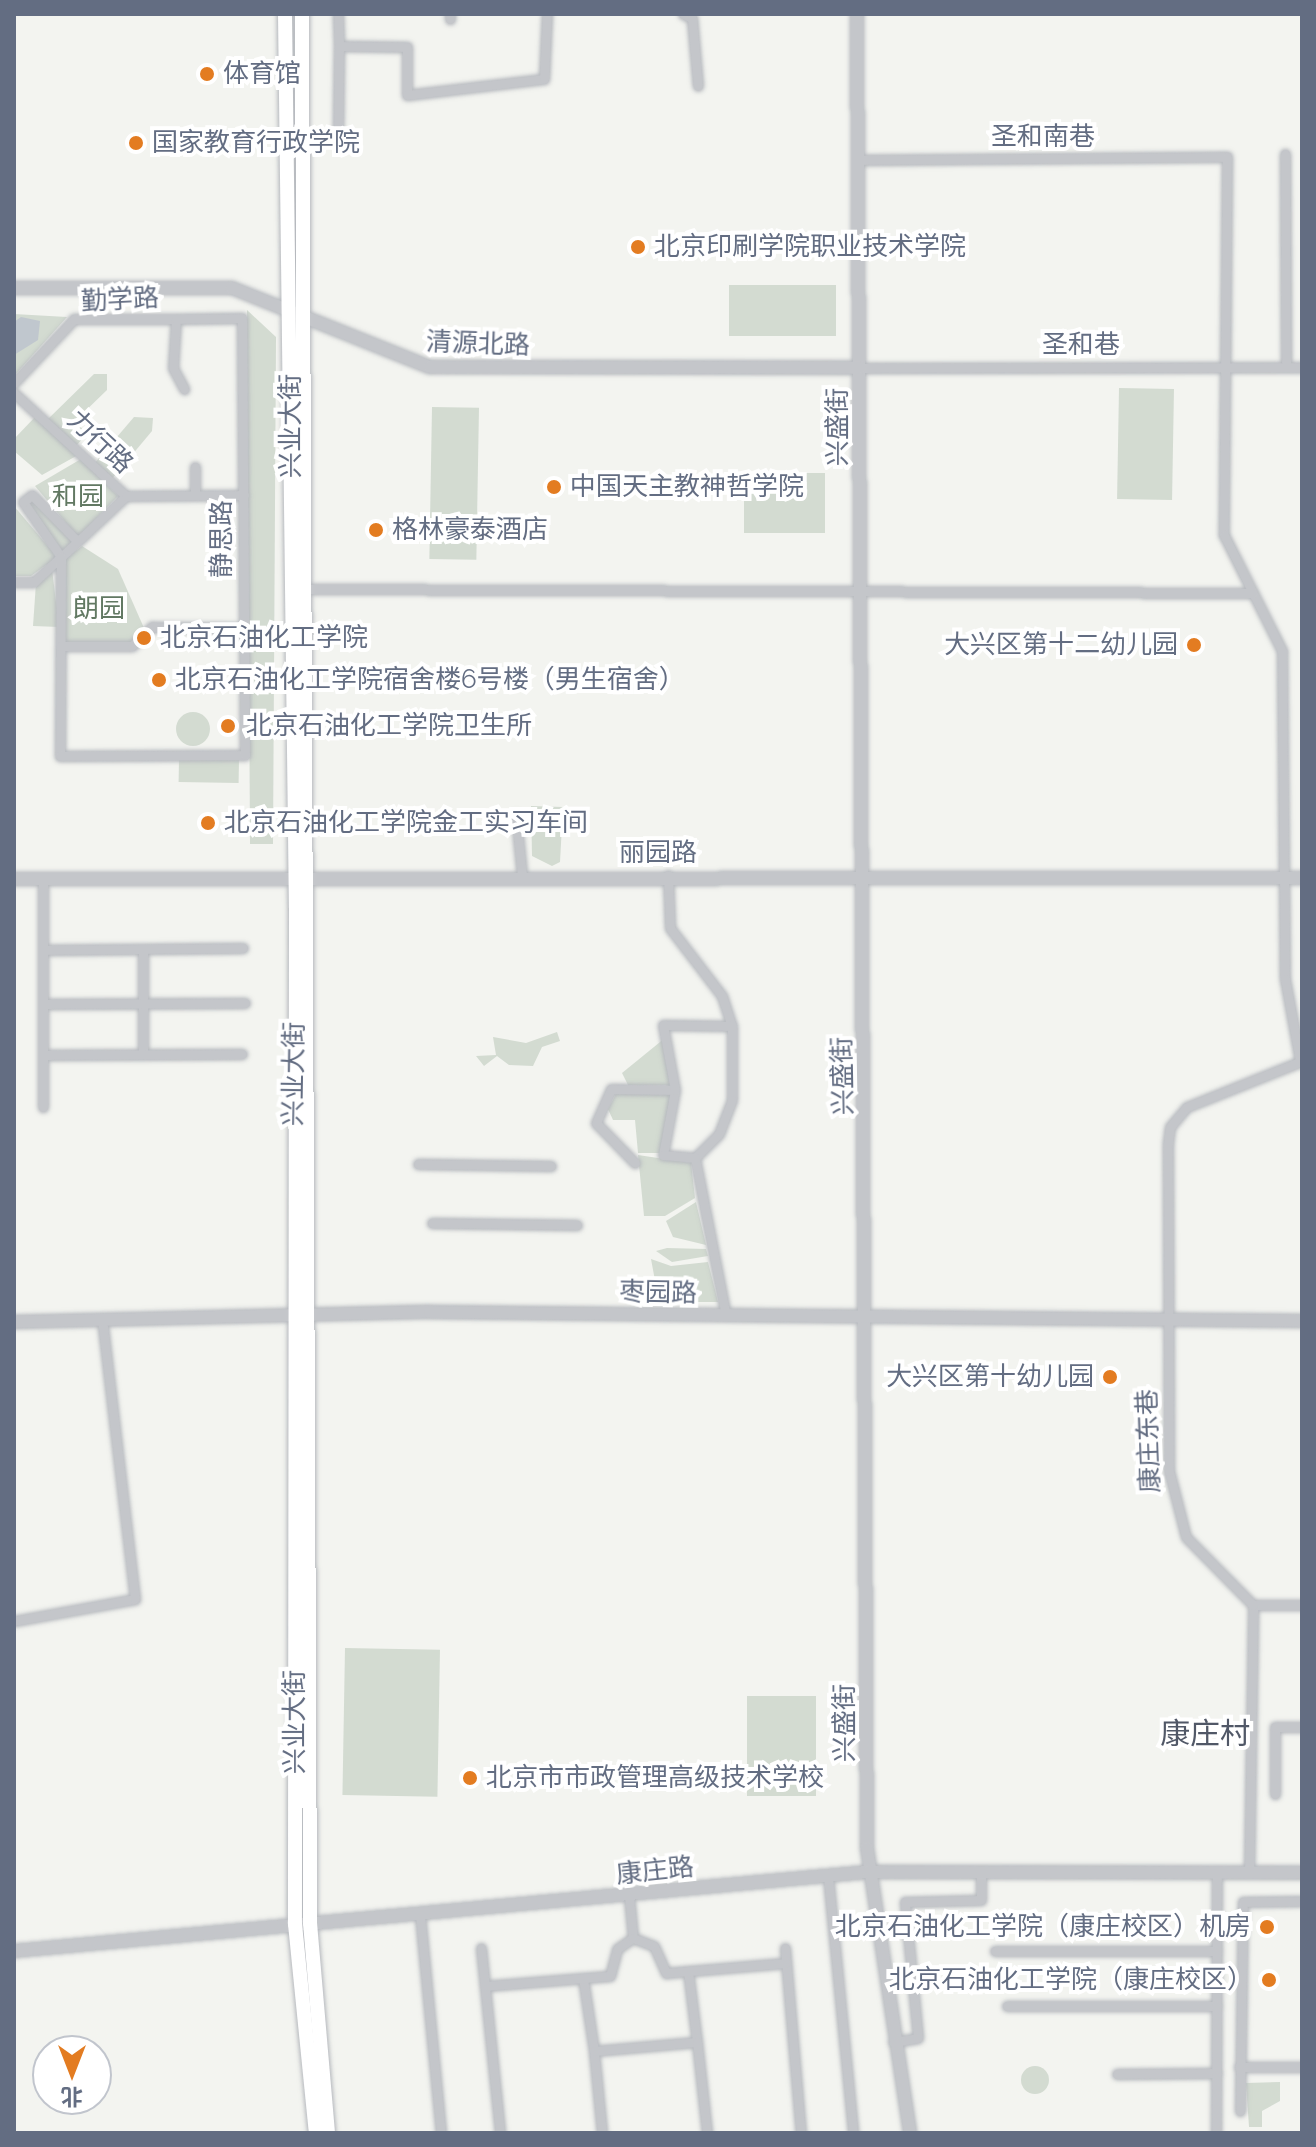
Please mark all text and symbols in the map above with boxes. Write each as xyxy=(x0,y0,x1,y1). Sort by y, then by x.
place label: 体育馆 xyxy=(223,58,301,90)
marker: 体育馆 xyxy=(198,65,216,83)
street label: 圣和南巷 xyxy=(991,121,1095,153)
place label: 国家教育行政学院 xyxy=(152,127,360,159)
marker: 国家教育行政学院 xyxy=(127,134,145,152)
place label: 北京印刷学院职业技术学院 xyxy=(654,231,966,263)
marker: 北京印刷学院职业技术学院 xyxy=(629,238,647,256)
street label: 勤学路 xyxy=(80,282,160,318)
street label: 清源北路 xyxy=(425,327,531,361)
street label: 圣和巷 xyxy=(1042,329,1120,361)
street label: 兴业大街 xyxy=(275,374,307,478)
street label: 兴盛街 xyxy=(822,388,854,466)
street label: 力行路 xyxy=(61,404,139,480)
place label: 中国天主教神哲学院 xyxy=(570,471,804,503)
marker: 中国天主教神哲学院 xyxy=(545,478,563,496)
park label: 和园 xyxy=(52,481,104,513)
street label: 静思路 xyxy=(206,500,238,578)
place label: 格林豪泰酒店 xyxy=(392,514,548,546)
marker: 格林豪泰酒店 xyxy=(367,521,385,539)
park label: 朗园 xyxy=(73,593,125,625)
place label: 北京石油化工学院 xyxy=(160,622,368,654)
marker: 北京石油化工学院 xyxy=(135,629,153,647)
place label: 大兴区第十二幼儿园 xyxy=(944,629,1178,661)
marker: 大兴区第十二幼儿园 xyxy=(1185,636,1203,654)
place label: 北京石油化工学院宿舍楼6号楼（男生宿舍） xyxy=(175,664,685,696)
marker: 北京石油化工学院宿舍楼6号楼（男生宿舍） xyxy=(150,671,168,689)
place label: 北京石油化工学院卫生所 xyxy=(246,710,532,742)
marker: 北京石油化工学院卫生所 xyxy=(217,715,239,737)
place label: 北京石油化工学院金工实习车间 xyxy=(224,807,588,839)
marker: 北京石油化工学院金工实习车间 xyxy=(199,814,217,832)
street label: 丽园路 xyxy=(619,837,697,869)
street label: 兴业大街 xyxy=(277,1022,311,1126)
street label: 兴盛街 xyxy=(827,1037,859,1115)
street label: 枣园路 xyxy=(619,1277,697,1309)
place label: 大兴区第十幼儿园 xyxy=(886,1361,1094,1393)
marker: 大兴区第十幼儿园 xyxy=(1101,1368,1119,1386)
street label: 康庄东巷 xyxy=(1132,1388,1166,1494)
street label: 兴业大街 xyxy=(279,1670,311,1774)
street label: 兴盛街 xyxy=(829,1684,861,1762)
district label: 康庄村 xyxy=(1160,1716,1250,1752)
place label: 北京市市政管理高级技术学校 xyxy=(486,1762,824,1794)
marker: 北京市市政管理高级技术学校 xyxy=(461,1769,479,1787)
street label: 康庄路 xyxy=(615,1851,695,1891)
place label: 北京石油化工学院（康庄校区）机房 xyxy=(835,1911,1251,1943)
marker: 北京石油化工学院（康庄校区）机房 xyxy=(1258,1918,1276,1936)
place label: 北京石油化工学院（康庄校区） xyxy=(889,1964,1253,1996)
marker: 北京石油化工学院（康庄校区） xyxy=(1260,1971,1278,1989)
north arrow xyxy=(32,2035,112,2115)
text: 北 xyxy=(61,2084,83,2110)

